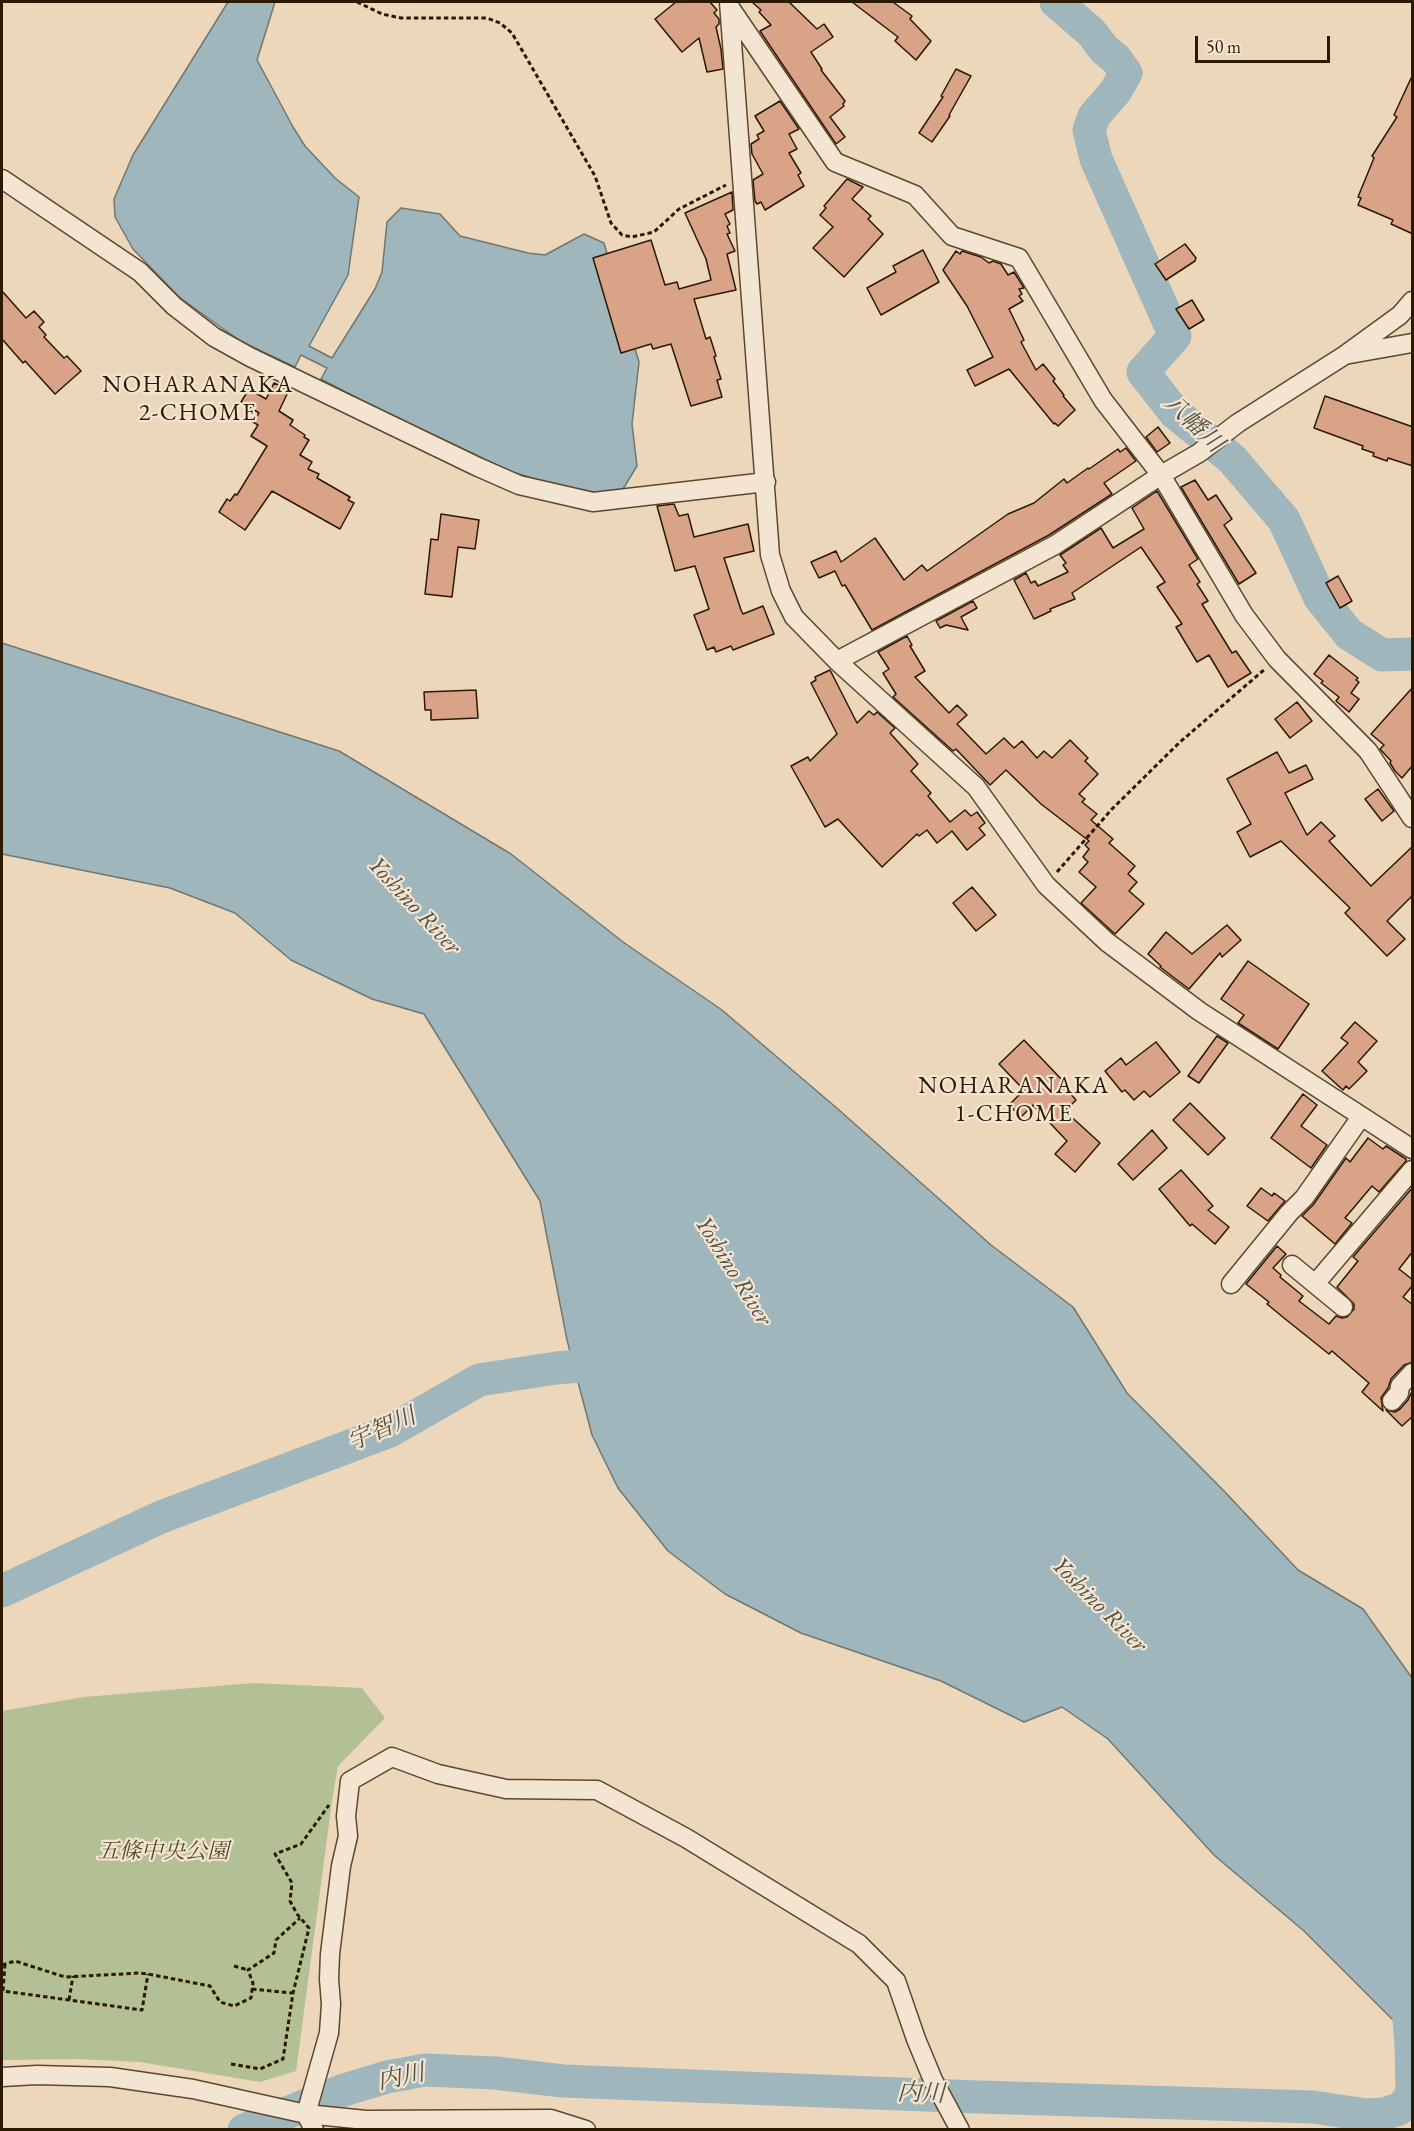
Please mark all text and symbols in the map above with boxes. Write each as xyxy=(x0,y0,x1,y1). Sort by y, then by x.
scale bar xyxy=(1198,24,1333,62)
text: 50 m xyxy=(1206,35,1241,58)
district label: NOHARANAKA 2-CHOME xyxy=(102,371,294,427)
water label: 八幡川 xyxy=(1157,389,1229,459)
water label: Yoshino River xyxy=(361,851,467,961)
district label: NOHARANAKA 1-CHOME xyxy=(918,1072,1110,1128)
water label: Yoshino River xyxy=(688,1211,778,1331)
water label: 宇智川 xyxy=(343,1402,421,1458)
water label: Yoshino River xyxy=(1045,1551,1153,1659)
park label: 五條中央公園 xyxy=(97,1839,229,1865)
water label: 内川 xyxy=(375,2059,427,2097)
water label: 内川 xyxy=(897,2079,945,2109)

